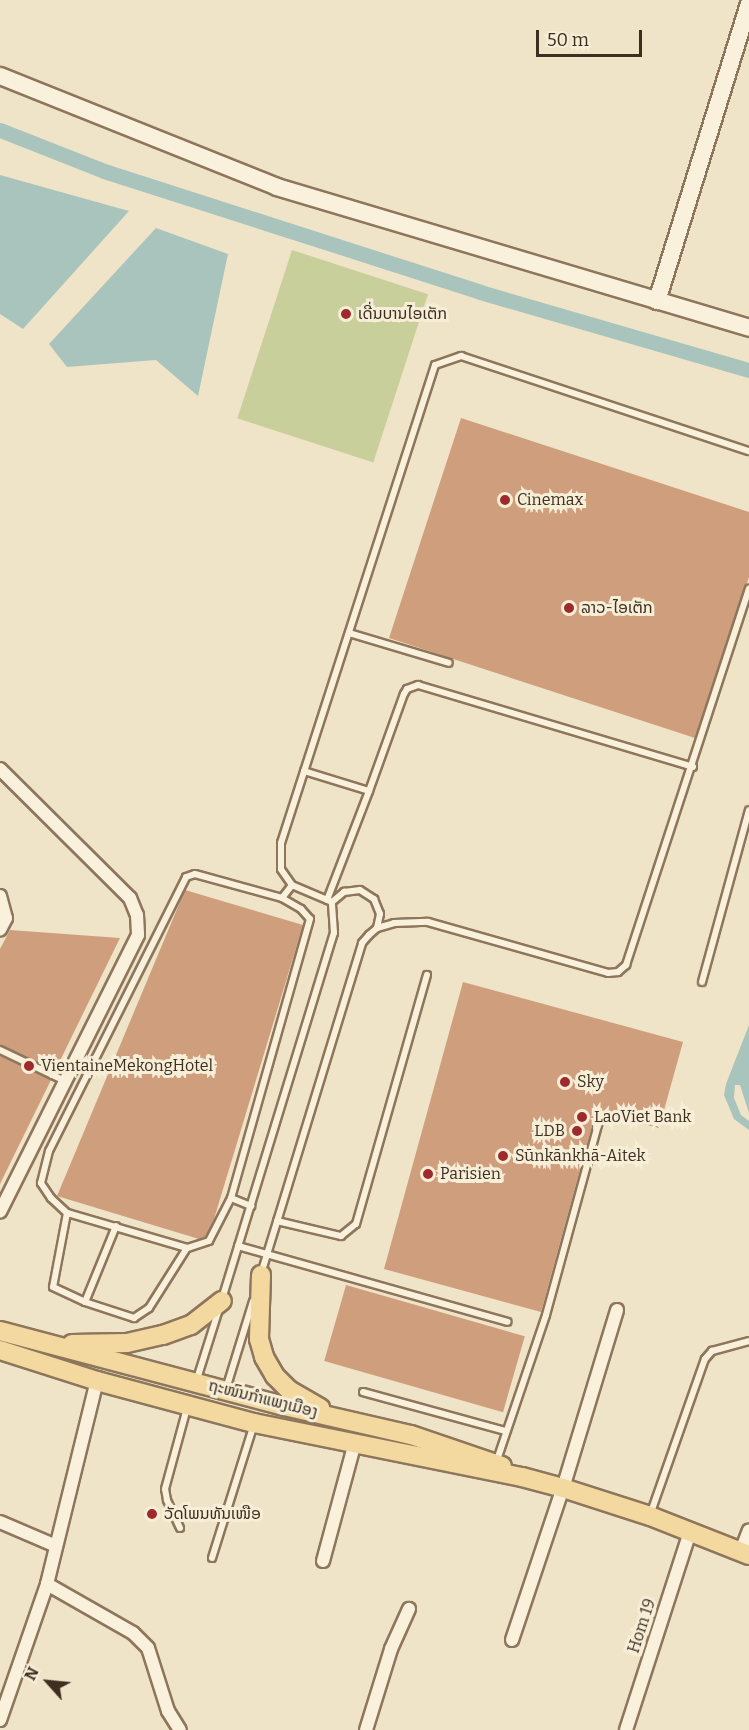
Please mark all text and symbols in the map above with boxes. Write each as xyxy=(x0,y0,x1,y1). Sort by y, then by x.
scale bar xyxy=(539,18,646,56)
text: 50 m xyxy=(547,29,589,51)
place label: ເດີ່ນບານໄອເຕັກ xyxy=(358,304,447,324)
marker: ເດີ່ນບານໄອເຕັກ xyxy=(339,307,353,321)
place label: Cinemax xyxy=(517,490,583,510)
marker: Cinemax xyxy=(498,493,512,507)
place label: ລາວ-ໄອເຕັກ xyxy=(581,598,653,618)
marker: ລາວ-ໄອເຕັກ xyxy=(562,601,576,615)
place label: VientaineMekongHotel xyxy=(41,1056,213,1076)
marker: VientaineMekongHotel xyxy=(22,1059,36,1073)
place label: Sky xyxy=(577,1072,604,1092)
marker: Sky xyxy=(558,1075,572,1089)
place label: LaoViet Bank xyxy=(594,1107,691,1127)
marker: LaoViet Bank xyxy=(575,1110,589,1124)
place label: LDB xyxy=(534,1121,565,1141)
marker: LDB xyxy=(570,1124,584,1138)
place label: Sūnkānkhā-Aitek xyxy=(515,1146,646,1166)
marker: Sūnkānkhā-Aitek xyxy=(496,1149,510,1163)
place label: Parisien xyxy=(440,1164,501,1184)
marker: Parisien xyxy=(421,1167,435,1181)
street label: ຖະໜົນກຳແພງເມືອງ xyxy=(206,1376,320,1422)
place label: ວັດໂພນທັນເໜືອ xyxy=(164,1504,261,1524)
marker: ວັດໂພນທັນເໜືອ xyxy=(145,1507,159,1521)
street label: Hom 19 xyxy=(624,1596,660,1656)
north arrow xyxy=(18,1652,78,1712)
text: N xyxy=(20,1664,43,1683)

